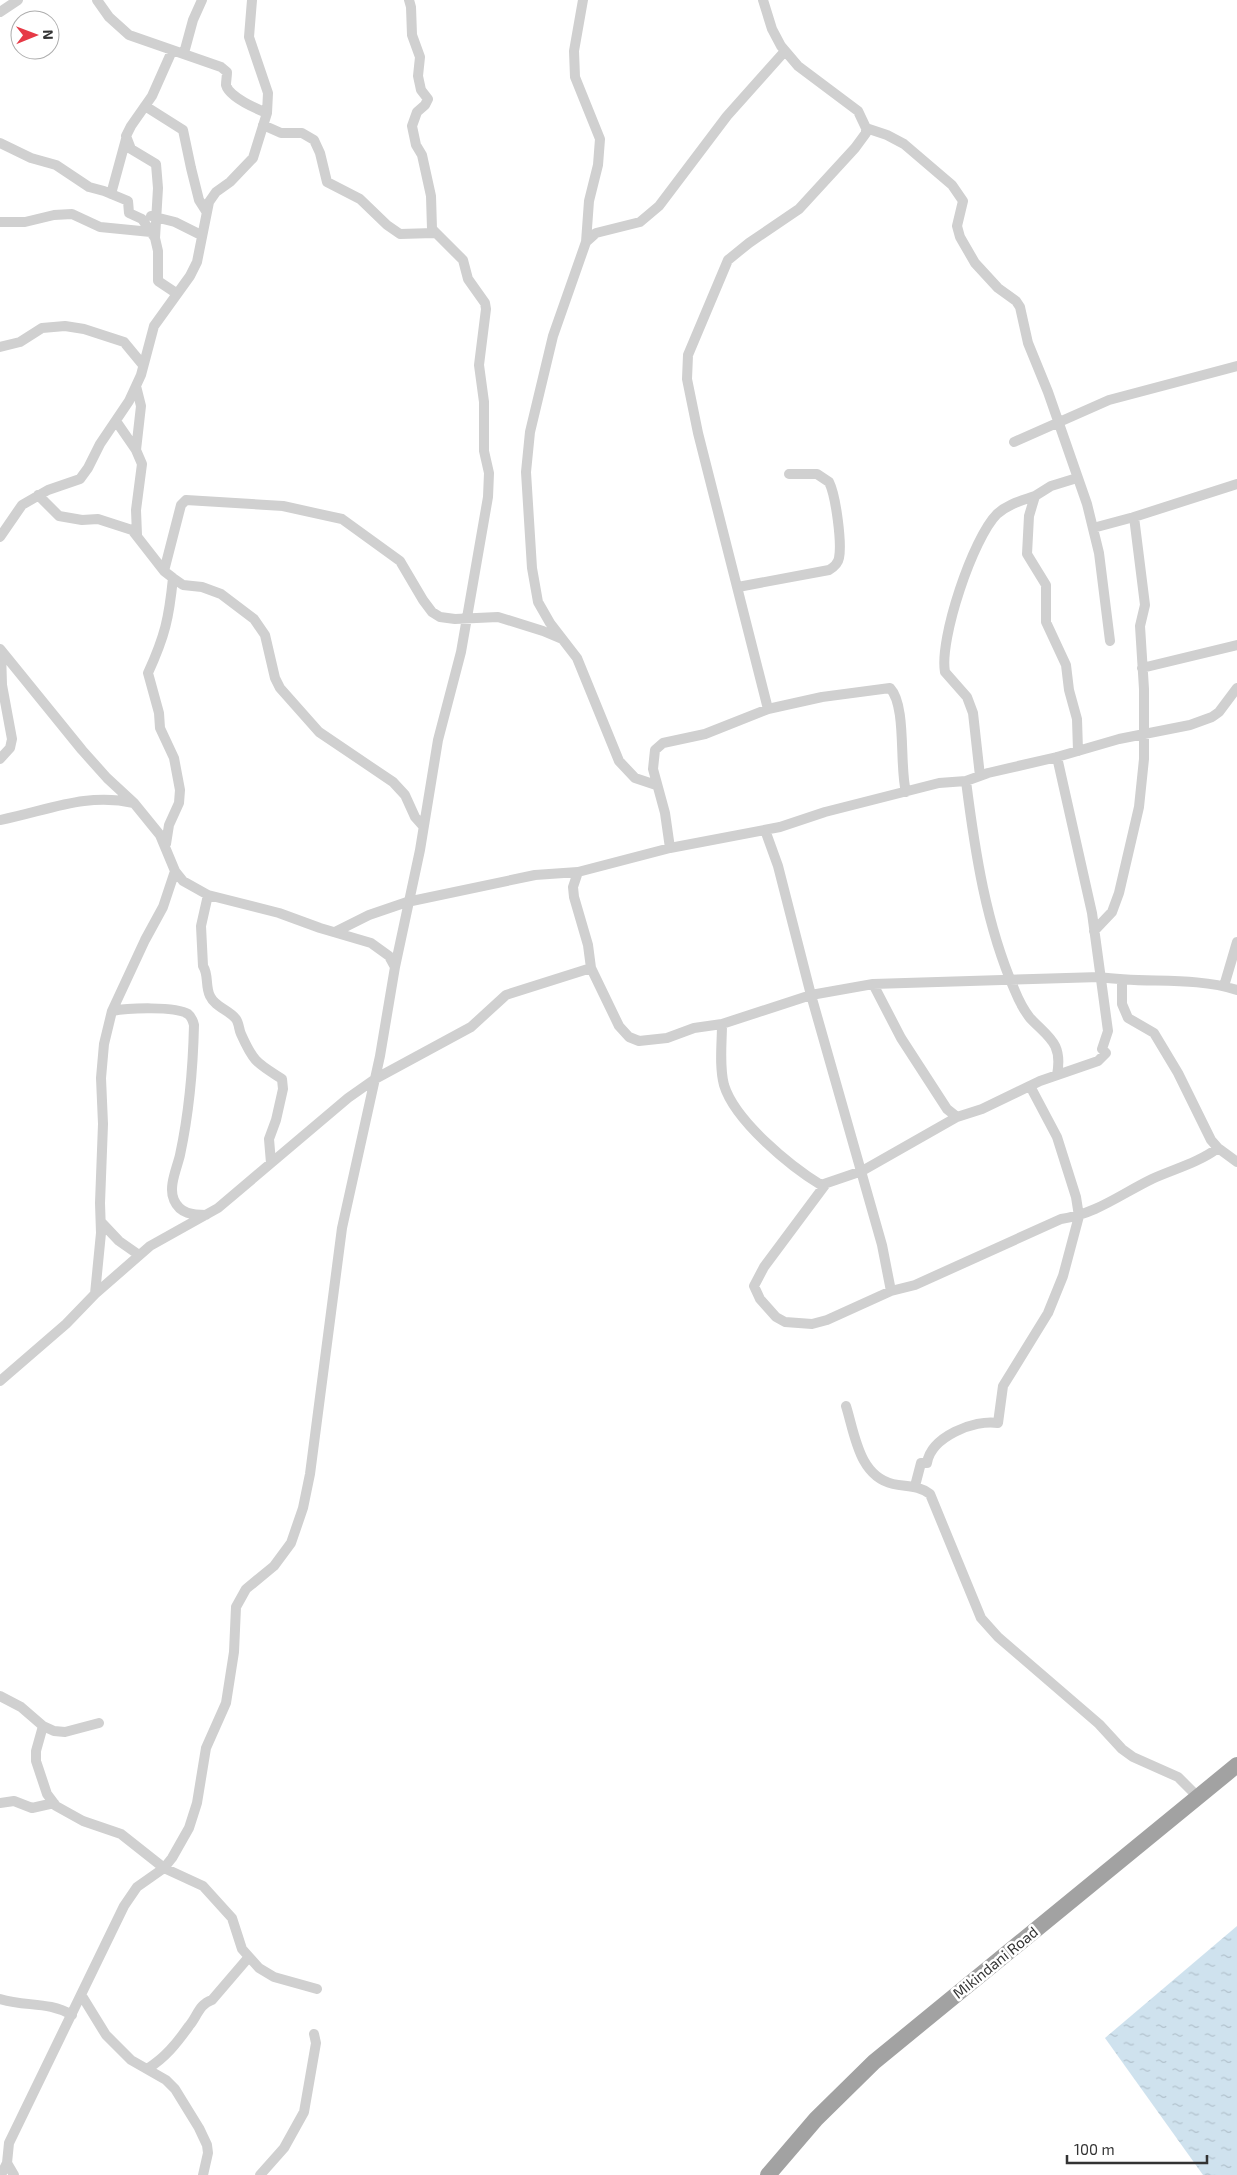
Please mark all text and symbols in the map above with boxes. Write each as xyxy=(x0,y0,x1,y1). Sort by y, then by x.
north arrow xyxy=(10,10,60,60)
text: N xyxy=(40,30,57,40)
street label: Mikindani Road xyxy=(949,1922,1041,2002)
scale bar xyxy=(1067,2132,1207,2164)
text: 100 m xyxy=(1074,2140,1115,2158)

